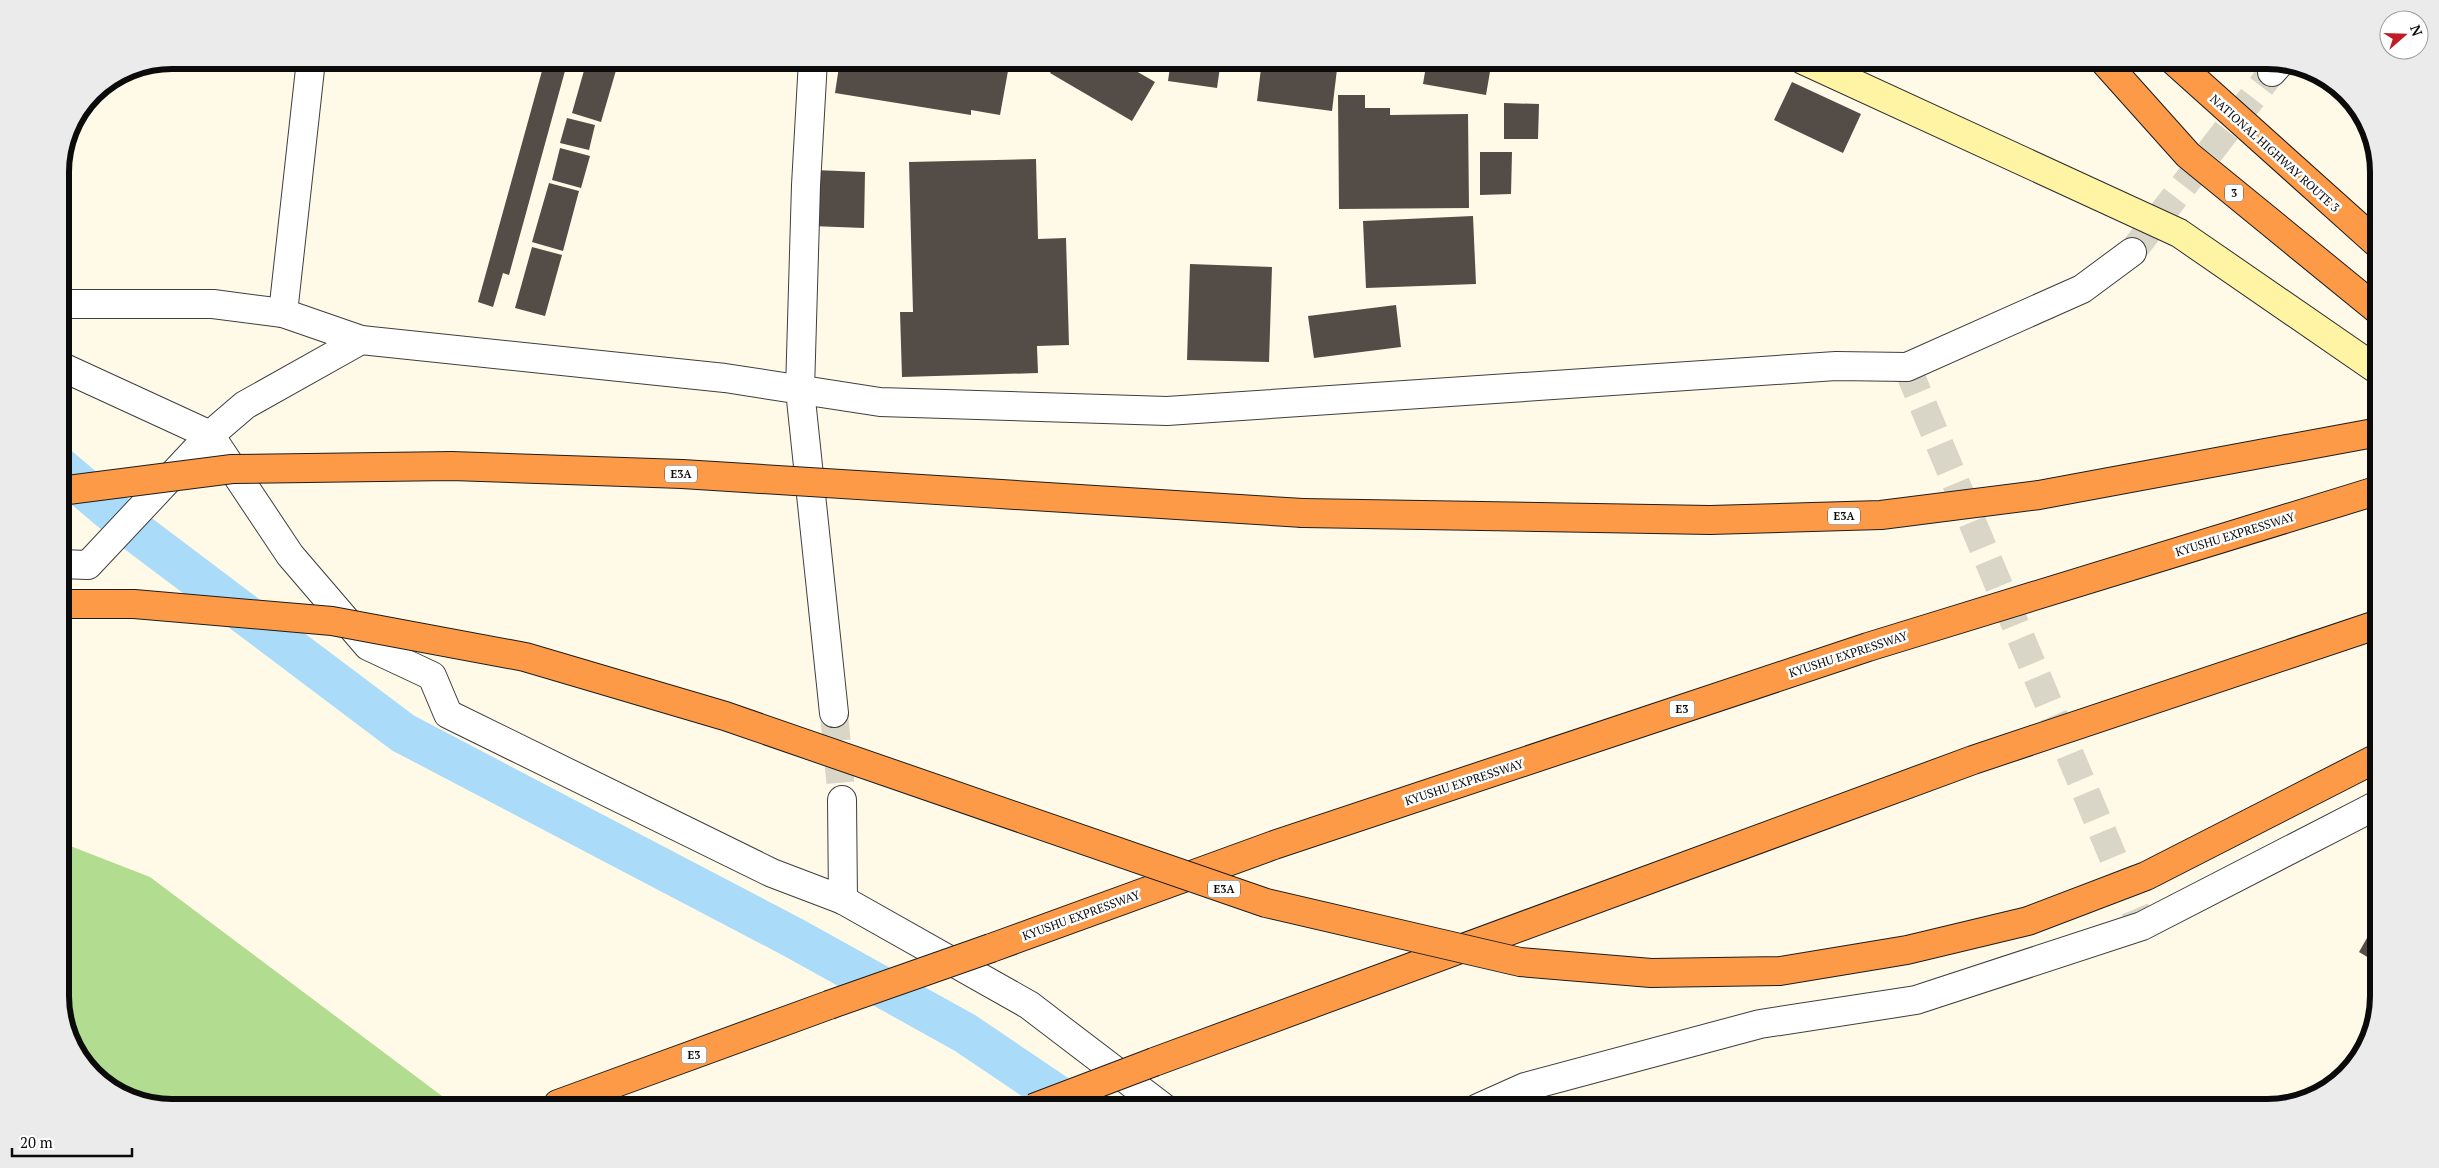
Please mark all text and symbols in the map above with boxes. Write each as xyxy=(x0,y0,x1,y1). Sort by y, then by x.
north arrow xyxy=(2379,10,2429,60)
text: N xyxy=(2406,22,2428,39)
street label: NATIONAL HIGHWAY ROUTE 3 xyxy=(2207,91,2343,215)
road number: 3 xyxy=(2225,184,2243,202)
road number: E3A xyxy=(665,466,697,482)
road number: E3A xyxy=(1828,508,1860,524)
street label: KYUSHU EXPRESSWAY xyxy=(2174,509,2297,559)
street label: KYUSHU EXPRESSWAY xyxy=(1787,628,1910,680)
road number: E3 xyxy=(1670,701,1694,718)
street label: KYUSHU EXPRESSWAY xyxy=(1403,756,1526,808)
road number: E3A xyxy=(1208,881,1240,898)
street label: KYUSHU EXPRESSWAY xyxy=(1020,887,1142,943)
road number: E3 xyxy=(682,1046,706,1064)
scale bar xyxy=(12,1126,132,1158)
text: 20 m xyxy=(20,1132,53,1152)

